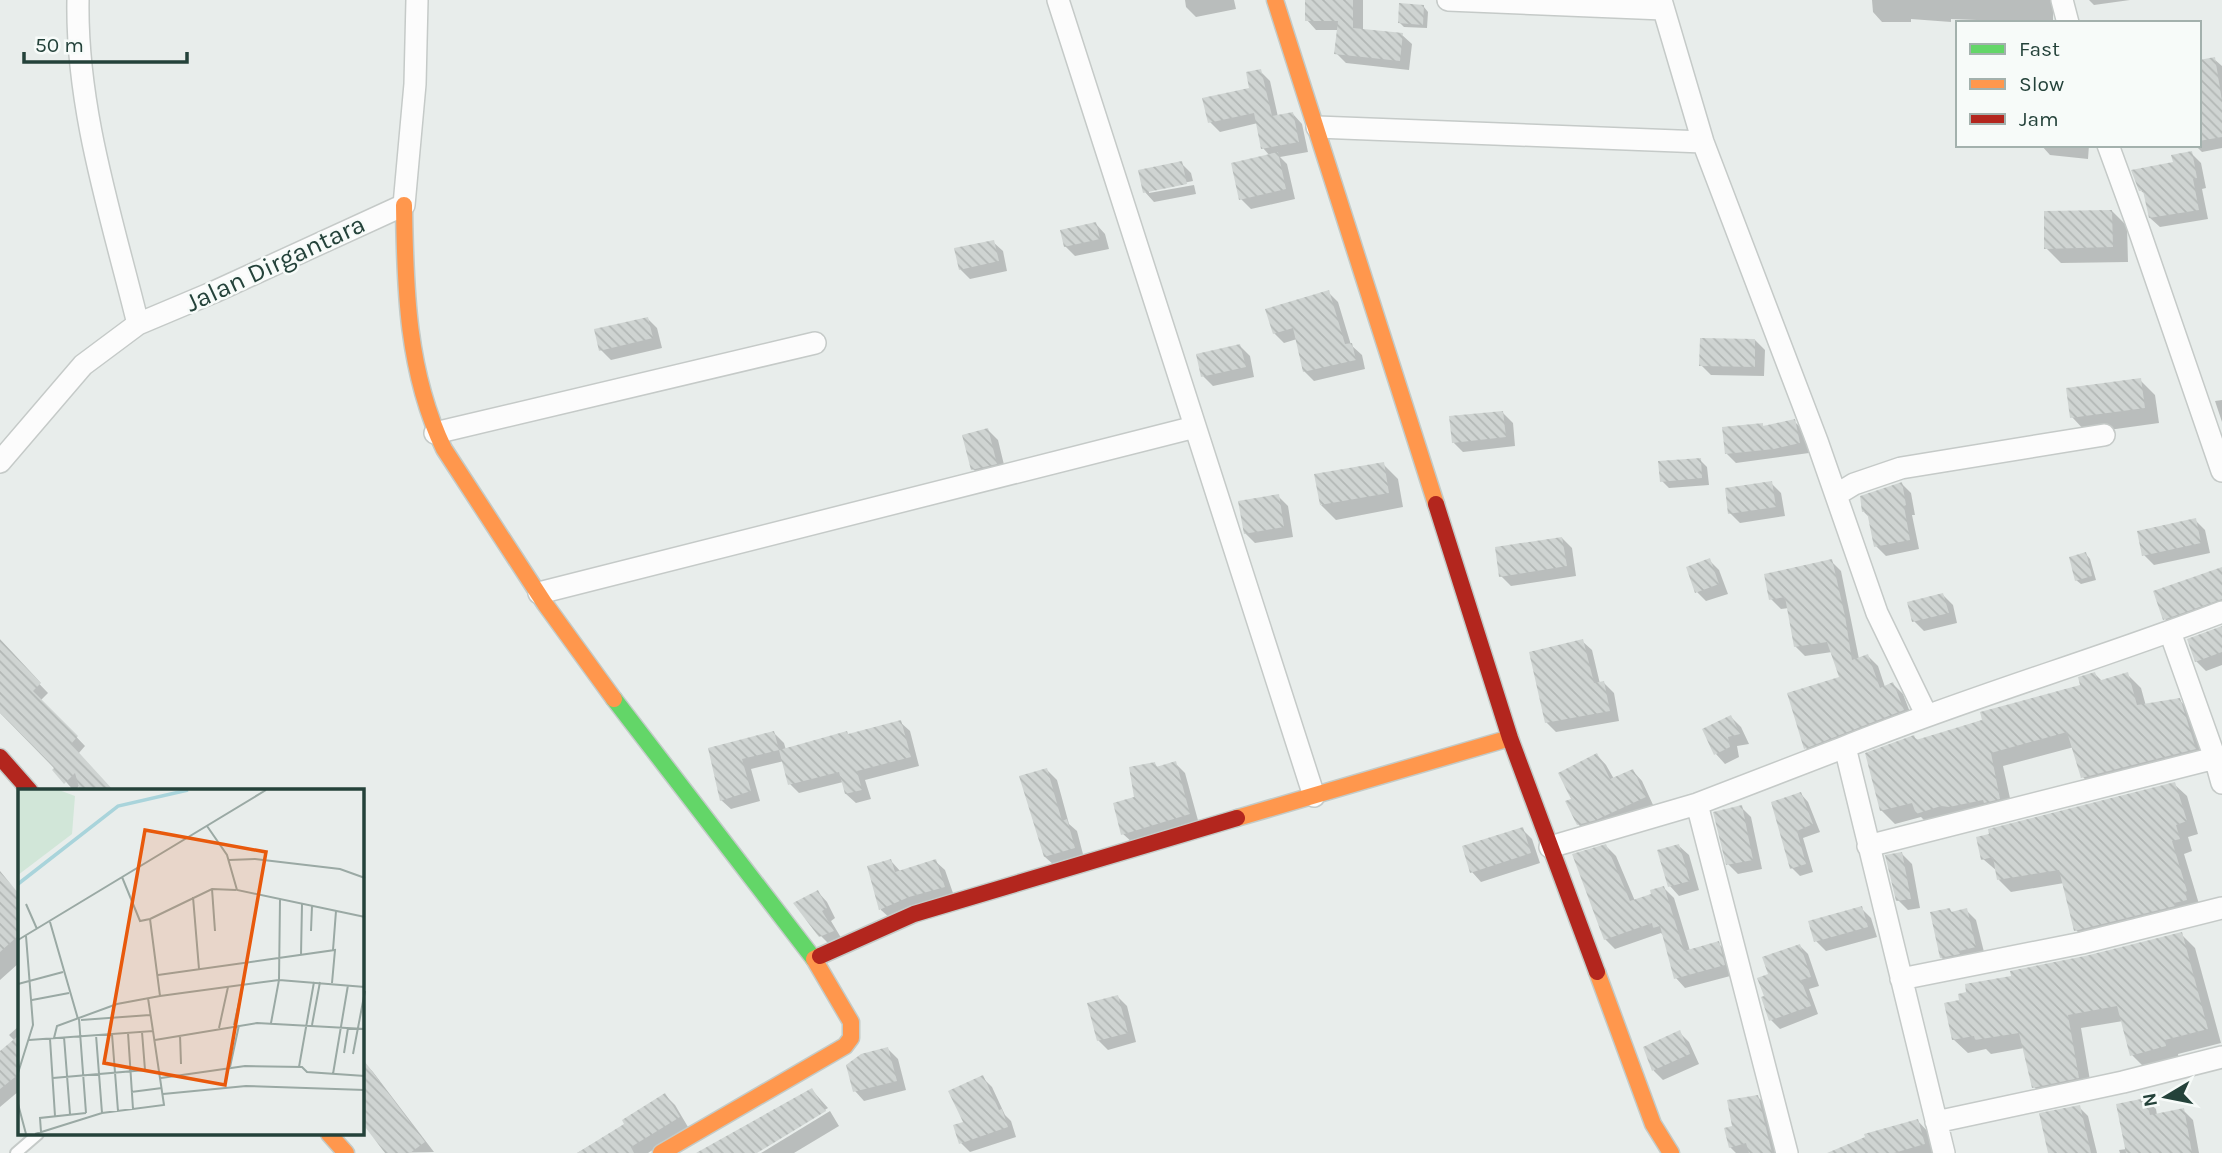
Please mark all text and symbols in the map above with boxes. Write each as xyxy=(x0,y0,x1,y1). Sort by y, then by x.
scale bar xyxy=(24,21,187,65)
legend xyxy=(1956,21,2201,147)
text: 50 m xyxy=(35,33,84,57)
text: Fast xyxy=(2019,37,2060,61)
text: Slow xyxy=(2019,72,2064,96)
text: Jam xyxy=(2019,107,2059,131)
street label: Jalan Dirgantara xyxy=(180,208,370,319)
inset map xyxy=(18,789,364,1136)
north arrow xyxy=(2131,1062,2201,1132)
text: N xyxy=(2138,1091,2162,1108)

